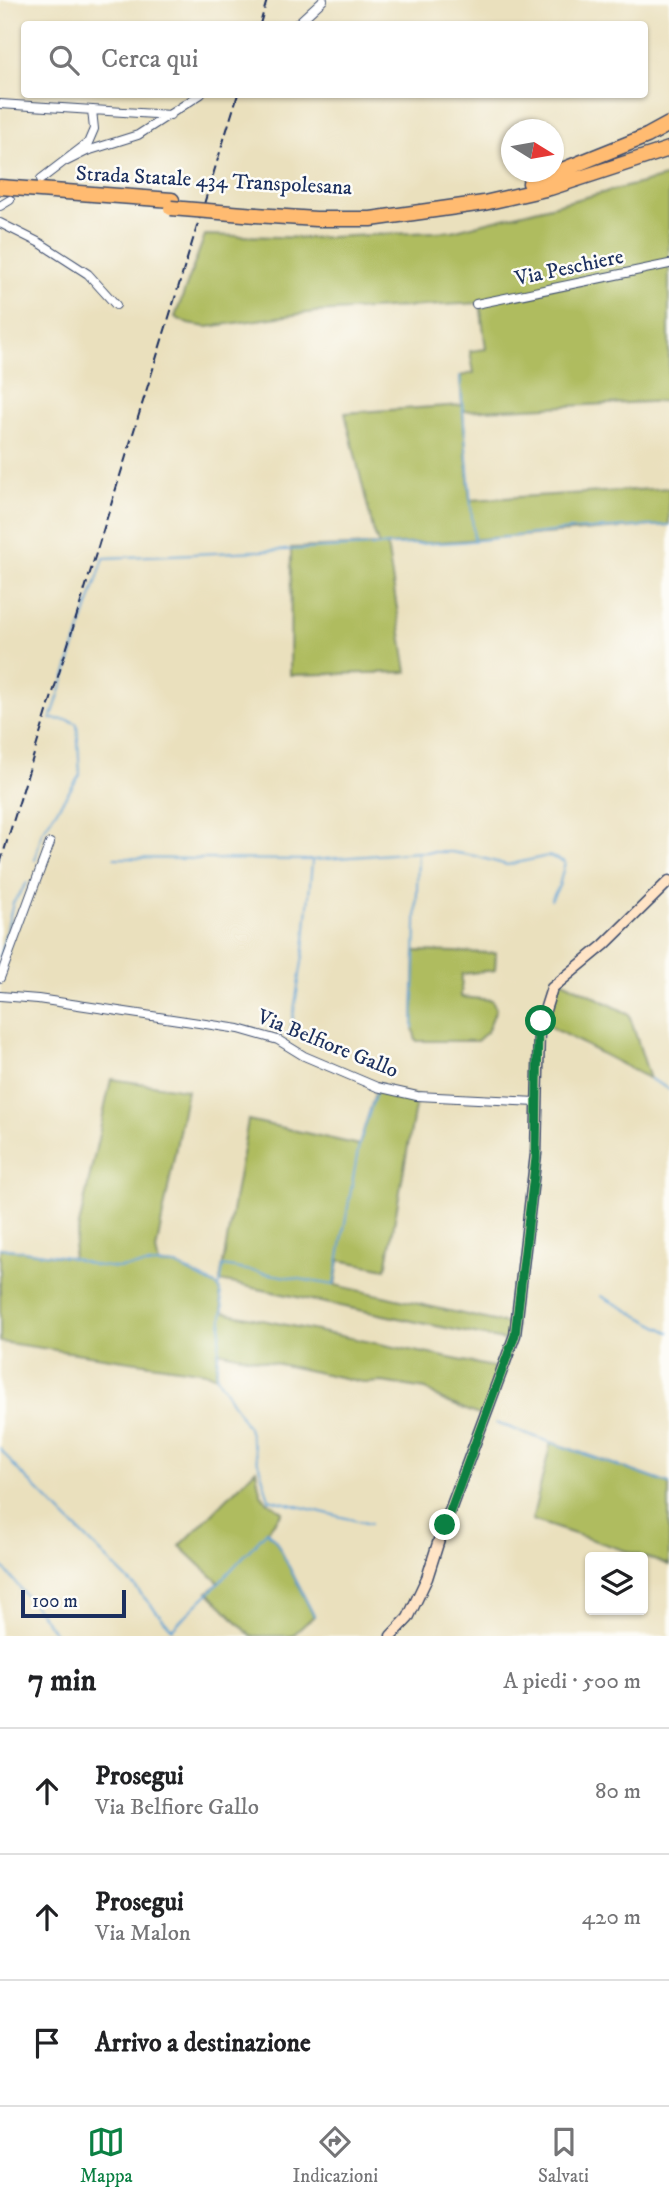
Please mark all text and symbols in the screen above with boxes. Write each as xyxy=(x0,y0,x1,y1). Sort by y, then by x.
search box xyxy=(21,21,648,98)
icon: search xyxy=(45,41,83,79)
text: Cerca qui xyxy=(101,43,199,76)
north arrow xyxy=(501,119,564,182)
street label: Strada Statale 434 Transpolesana xyxy=(75,161,353,201)
street label: Via Peschiere xyxy=(512,244,626,292)
street label: Via Belfiore Gallo xyxy=(252,1003,402,1084)
route start xyxy=(525,1005,556,1036)
route end xyxy=(429,1509,460,1540)
map controls xyxy=(585,1552,648,1615)
button: layers xyxy=(585,1552,648,1615)
scale bar xyxy=(21,1587,126,1619)
text: 100 m xyxy=(32,1590,78,1613)
text: 7 min xyxy=(28,1663,96,1700)
text: A piedi · 500 m xyxy=(503,1667,641,1696)
text: Prosegui xyxy=(95,1760,184,1793)
icon: ahead xyxy=(28,1772,66,1810)
text: 80 m xyxy=(595,1777,641,1806)
text: Via Belfiore Gallo xyxy=(95,1793,259,1822)
text: Prosegui xyxy=(95,1886,184,1919)
icon: ahead xyxy=(28,1898,66,1936)
text: 420 m xyxy=(582,1903,641,1932)
text: Via Malon xyxy=(95,1919,191,1948)
icon: arrive xyxy=(28,2024,66,2062)
text: Arrivo a destinazione xyxy=(95,2027,311,2060)
tab: Mappa xyxy=(80,2123,133,2188)
tab: Indicazioni xyxy=(293,2123,378,2188)
tab: Salvati xyxy=(538,2123,589,2188)

